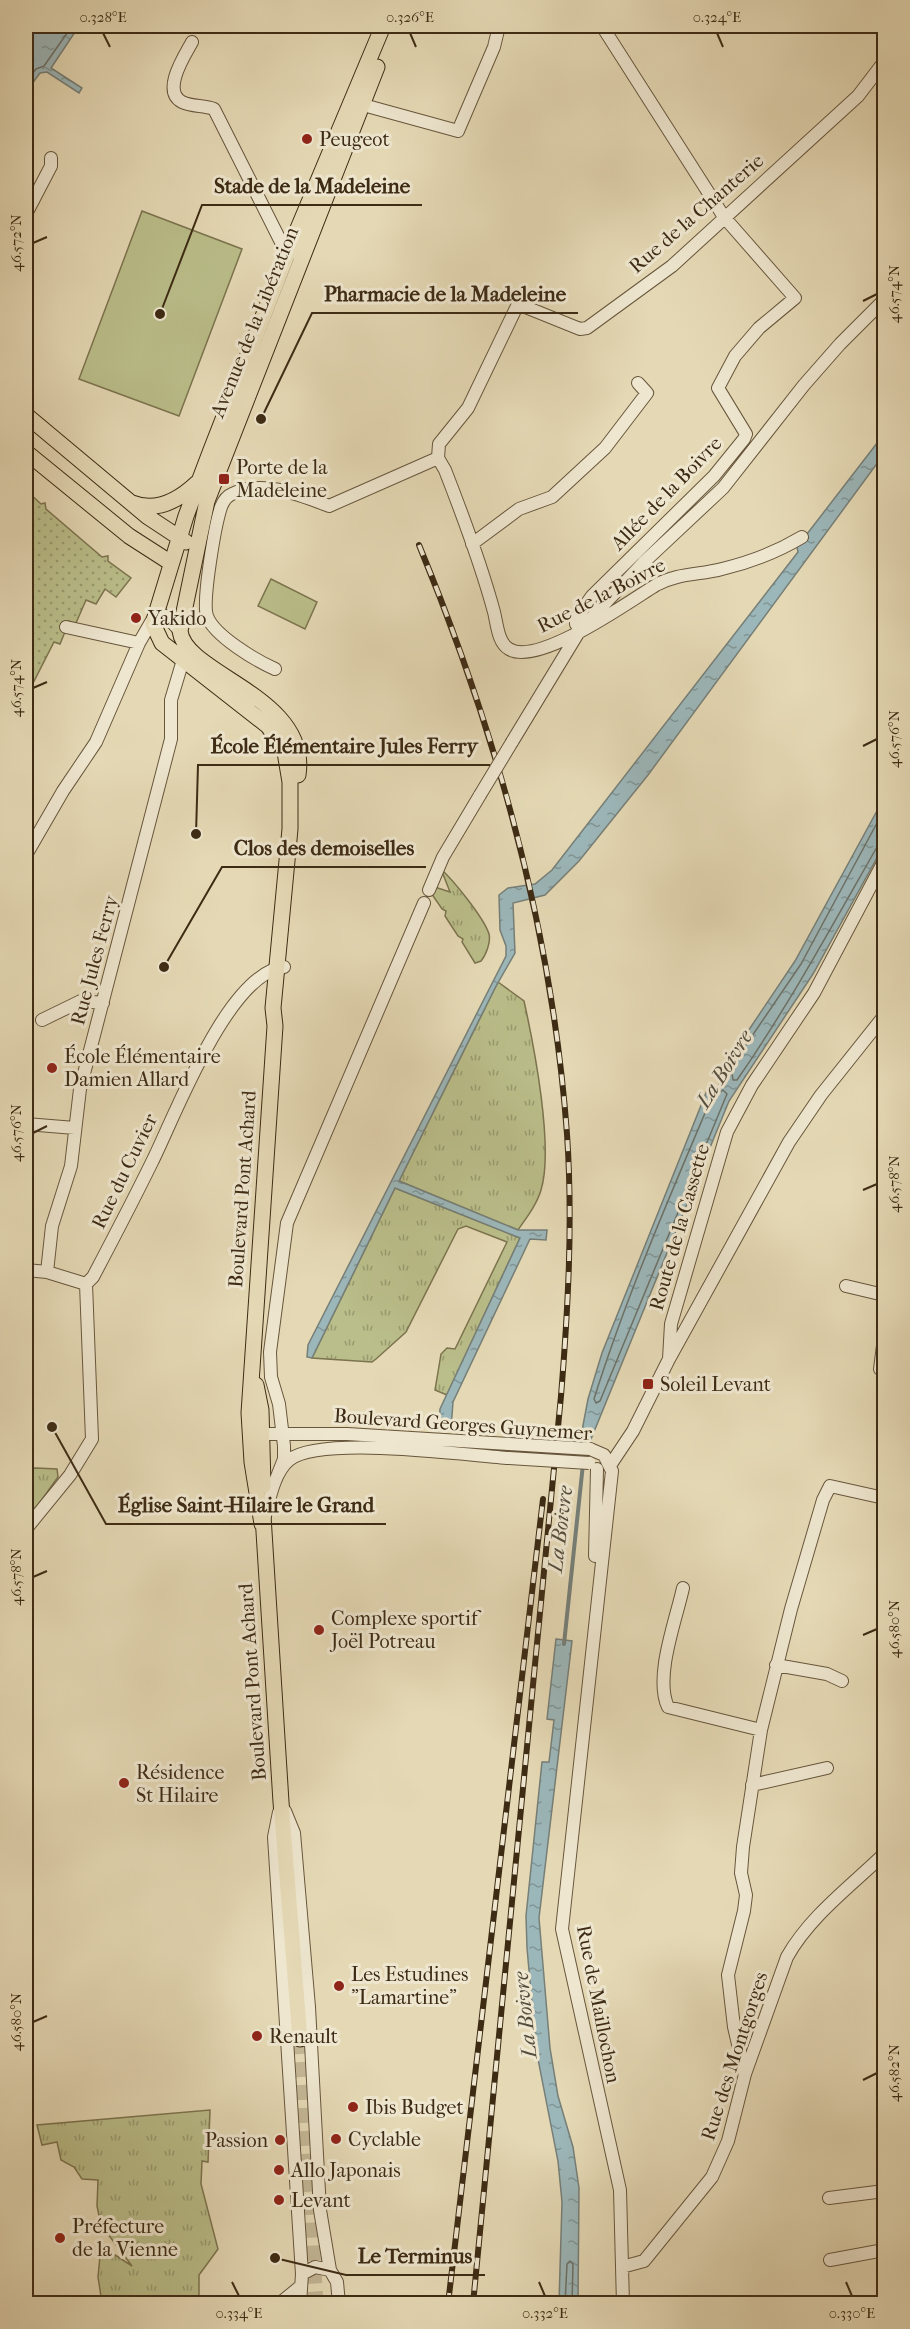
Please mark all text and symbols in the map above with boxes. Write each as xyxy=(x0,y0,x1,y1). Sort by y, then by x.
text: 0.328°E xyxy=(79,8,127,26)
text: 0.326°E xyxy=(386,8,434,26)
text: 0.324°E xyxy=(693,8,741,26)
place label: Peugeot xyxy=(319,128,390,151)
marker: Peugeot xyxy=(300,132,314,146)
street label: Rue de la Chanterie xyxy=(625,149,768,278)
callout: Stade de la Madeleine xyxy=(202,166,422,205)
text: Stade de la Madeleine xyxy=(214,174,411,198)
text: 46.572°N xyxy=(7,214,25,272)
street label: Avenue de la Libération xyxy=(205,223,303,422)
text: 46.574°N xyxy=(885,264,903,323)
callout: Pharmacie de la Madeleine xyxy=(312,274,578,313)
text: Pharmacie de la Madeleine xyxy=(324,282,567,306)
street label: Allée de la Boivre xyxy=(606,432,726,556)
place label: Porte de la Madeleine xyxy=(236,456,328,502)
marker: Porte de la Madeleine xyxy=(217,472,231,486)
street label: Rue de la Boivre xyxy=(533,553,669,638)
place label: Yakido xyxy=(147,607,206,630)
marker: Yakido xyxy=(129,611,143,625)
text: 46.574°N xyxy=(7,658,25,717)
text: 46.576°N xyxy=(885,709,903,768)
callout: École Élémentaire Jules Ferry xyxy=(198,726,490,765)
text: École Élémentaire Jules Ferry xyxy=(210,733,479,758)
callout: Clos des demoiselles xyxy=(222,828,426,867)
text: Clos des demoiselles xyxy=(234,836,414,860)
street label: Rue Jules Ferry xyxy=(66,891,123,1027)
water label: La Boivre xyxy=(690,1025,757,1114)
place label: École Élémentaire Damien Allard xyxy=(64,1044,221,1091)
marker: École Élémentaire Damien Allard xyxy=(45,1061,59,1075)
street label: Boulevard Pont Achard xyxy=(224,1089,261,1288)
text: 46.576°N xyxy=(7,1103,25,1162)
street label: Rue du Cuvier xyxy=(87,1110,162,1232)
street label: Route de la Cassette xyxy=(645,1141,714,1313)
text: 46.578°N xyxy=(885,1155,903,1213)
place label: Soleil Levant xyxy=(660,1373,771,1396)
marker: Soleil Levant xyxy=(641,1377,655,1391)
street label: Boulevard Georges Guynemer xyxy=(333,1404,593,1445)
water label: La Boivre xyxy=(543,1484,577,1576)
callout: Église Saint-Hilaire le Grand xyxy=(106,1485,386,1524)
text: Église Saint-Hilaire le Grand xyxy=(118,1492,375,1517)
text: 46.578°N xyxy=(7,1548,25,1606)
street label: Boulevard Pont Achard xyxy=(234,1581,271,1781)
text: 46.580°N xyxy=(885,1599,903,1658)
place label: Complexe sportif Joël Potreau xyxy=(329,1607,482,1653)
marker: Complexe sportif Joël Potreau xyxy=(312,1623,326,1637)
place label: Résidence St Hilaire xyxy=(136,1761,224,1807)
marker: Résidence St Hilaire xyxy=(117,1776,131,1790)
street label: Rue de Maillochon xyxy=(572,1923,625,2086)
place label: Les Estudines "Lamartine" xyxy=(351,1963,468,2009)
street label: Rue des Montgorges xyxy=(696,1969,773,2143)
water label: La Boivre xyxy=(508,1970,542,2061)
marker: Les Estudines "Lamartine" xyxy=(332,1979,346,1993)
text: 46.580°N xyxy=(7,1992,25,2051)
place label: Renault xyxy=(269,2025,338,2048)
marker: Renault xyxy=(250,2029,264,2043)
text: 46.582°N xyxy=(885,2043,903,2102)
place label: Ibis Budget xyxy=(365,2096,464,2119)
marker: Ibis Budget xyxy=(346,2100,360,2114)
place label: Cyclable xyxy=(348,2128,421,2151)
place label: Passion xyxy=(205,2129,268,2152)
marker: Cyclable xyxy=(329,2132,343,2146)
marker: Passion xyxy=(273,2133,287,2147)
place label: Allo Japonais xyxy=(290,2159,401,2182)
marker: Allo Japonais xyxy=(272,2163,286,2177)
place label: Levant xyxy=(291,2189,351,2212)
marker: Levant xyxy=(272,2193,286,2207)
place label: Préfecture de la Vienne xyxy=(72,2215,178,2261)
marker: Préfecture de la Vienne xyxy=(53,2231,67,2245)
callout: Le Terminus xyxy=(346,2236,485,2275)
text: Le Terminus xyxy=(358,2244,473,2268)
text: 0.334°E xyxy=(216,2304,262,2322)
text: 0.332°E xyxy=(522,2304,568,2322)
text: 0.330°E xyxy=(829,2304,875,2322)

